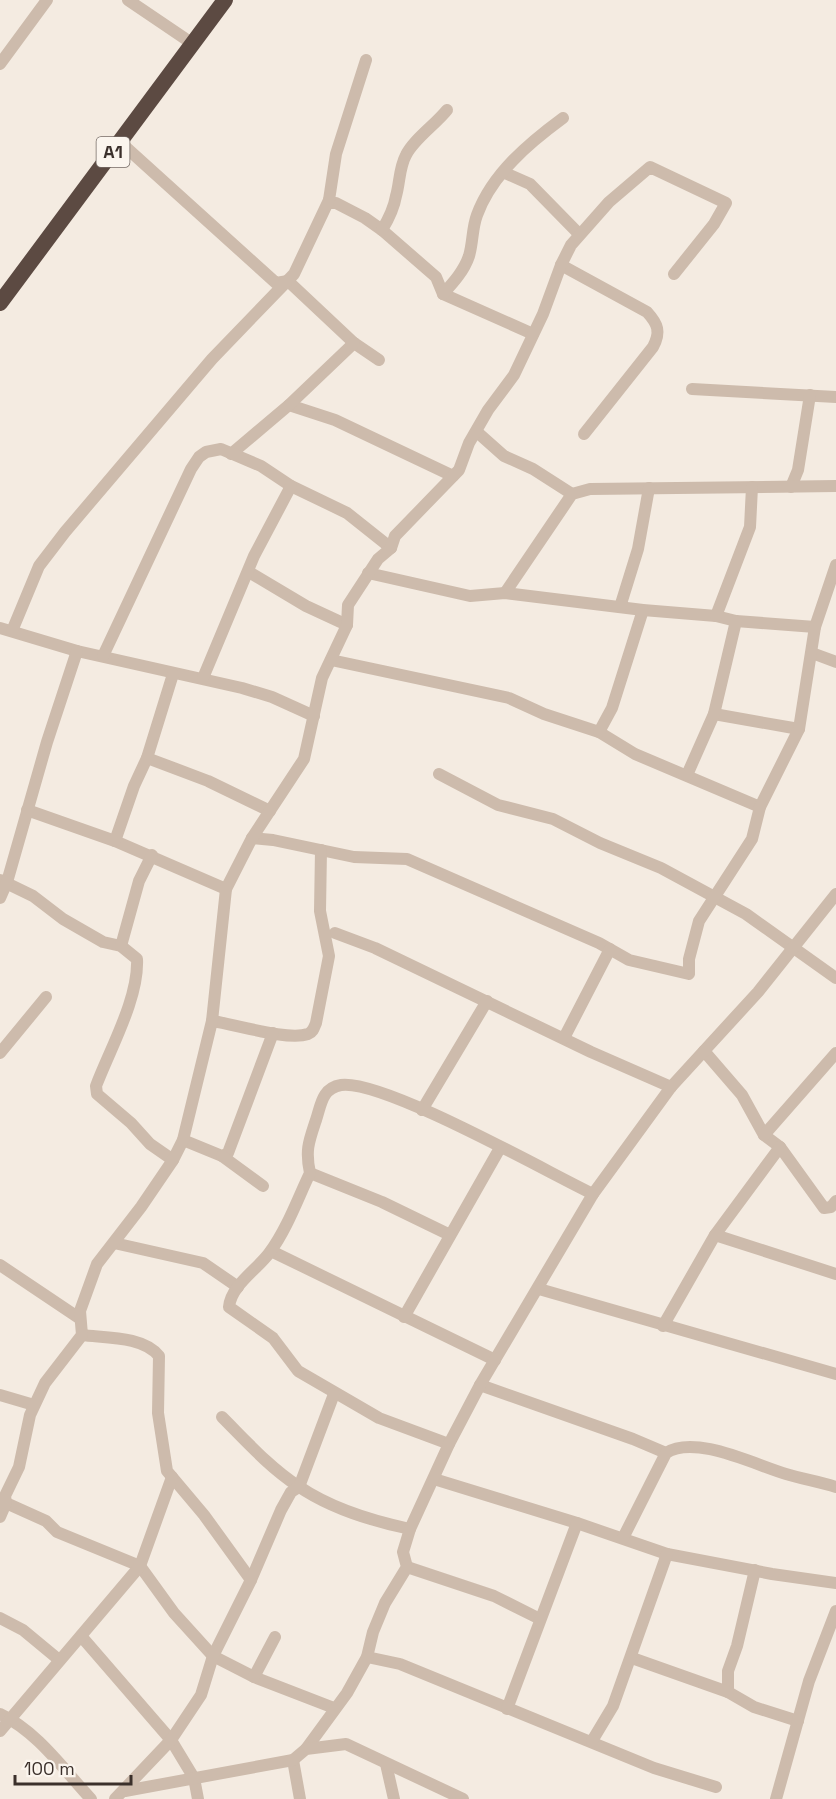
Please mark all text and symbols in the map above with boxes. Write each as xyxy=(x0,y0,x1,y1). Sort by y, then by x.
road number: A1 xyxy=(96,137,130,167)
scale bar xyxy=(15,1748,130,1786)
text: 100 m xyxy=(24,1757,75,1780)

